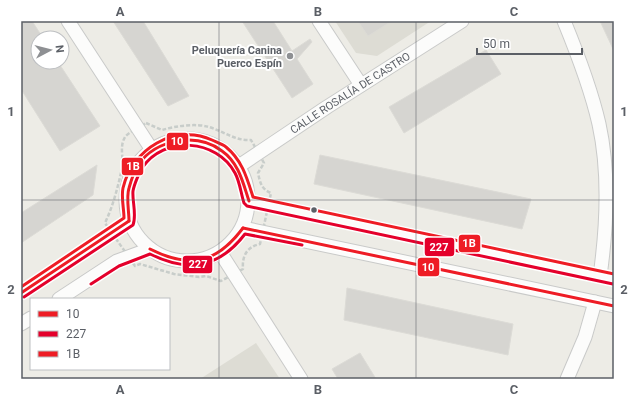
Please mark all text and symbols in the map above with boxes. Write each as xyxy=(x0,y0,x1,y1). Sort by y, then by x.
text: A xyxy=(116,4,125,19)
text: B xyxy=(314,4,322,19)
text: C xyxy=(510,4,519,19)
north arrow xyxy=(30,30,70,70)
scale bar xyxy=(477,30,582,56)
text: 50 m xyxy=(483,37,510,51)
text: N xyxy=(53,44,66,54)
place label: Peluquería Canina Puerco Espín xyxy=(192,44,282,70)
street label: CALLE ROSALÍA DE CASTRO xyxy=(288,50,413,137)
marker: Peluquería Canina Puerco Espín xyxy=(285,51,295,61)
text: 1 xyxy=(7,104,15,119)
text: 1 xyxy=(620,104,628,119)
line badge: 10 xyxy=(166,132,189,151)
text: 10 xyxy=(171,135,183,148)
line badge: 1B xyxy=(121,157,144,176)
text: 1B xyxy=(126,160,140,173)
unlabelled marker xyxy=(309,205,319,215)
line badge: 1B xyxy=(458,234,481,253)
line badge: 227 xyxy=(424,237,455,257)
text: 1B xyxy=(462,237,476,250)
text: 227 xyxy=(430,241,448,254)
line badge: 227 xyxy=(182,255,213,274)
line badge: 10 xyxy=(417,257,440,277)
text: 227 xyxy=(189,258,207,271)
text: 10 xyxy=(422,261,434,274)
text: 2 xyxy=(7,282,15,297)
text: 2 xyxy=(620,282,628,297)
legend xyxy=(30,298,170,370)
text: 10 xyxy=(66,307,80,321)
text: 227 xyxy=(66,327,86,341)
text: 1B xyxy=(66,347,80,361)
text: A xyxy=(116,382,125,397)
text: B xyxy=(314,382,322,397)
text: C xyxy=(510,382,519,397)

